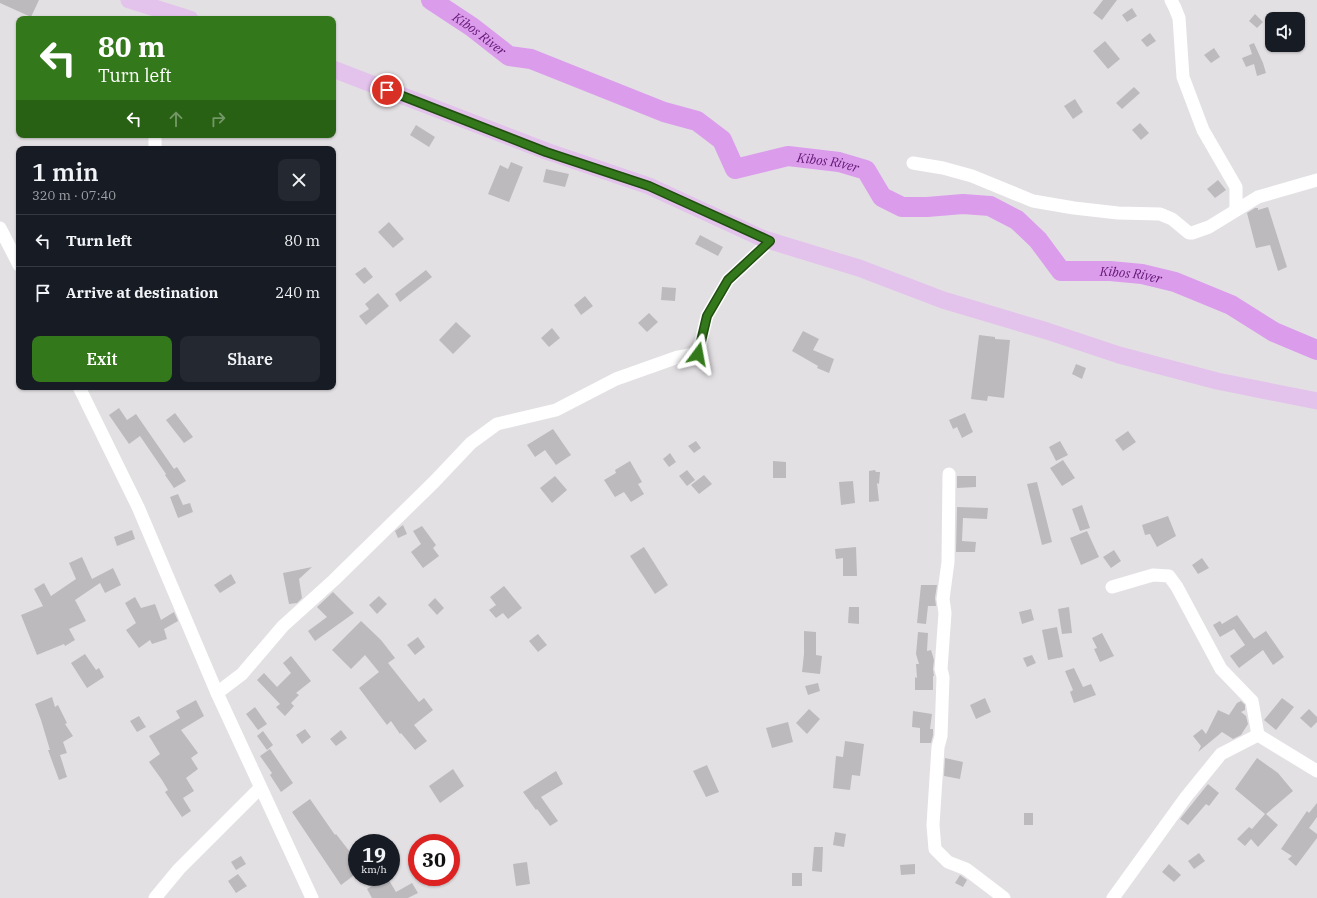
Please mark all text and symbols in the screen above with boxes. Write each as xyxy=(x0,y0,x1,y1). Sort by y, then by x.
water label: Kibos River xyxy=(449,8,510,59)
map controls xyxy=(1265,12,1305,52)
button: sound xyxy=(1265,12,1305,52)
text: 80 m xyxy=(98,28,165,65)
icon: left xyxy=(32,32,84,84)
text: Turn left xyxy=(98,64,172,87)
pin xyxy=(370,73,404,107)
icon: arrive xyxy=(376,79,398,101)
icon: left xyxy=(123,108,145,130)
icon: ahead xyxy=(165,108,187,130)
icon: right xyxy=(207,108,229,130)
water label: Kibos River xyxy=(795,149,861,176)
text: 1 min xyxy=(32,156,99,188)
button: close xyxy=(278,159,320,201)
text: 320 m · 07:40 xyxy=(32,187,116,204)
icon: left xyxy=(32,230,54,252)
text: Turn left xyxy=(66,231,132,250)
text: 80 m xyxy=(284,231,320,250)
water label: Kibos River xyxy=(1099,262,1164,287)
icon: arrive xyxy=(32,282,54,304)
text: Arrive at destination xyxy=(66,283,218,302)
text: 240 m xyxy=(275,283,320,302)
position arrow xyxy=(677,333,719,375)
button: Exit xyxy=(32,336,172,382)
button: Share xyxy=(180,336,320,382)
speed limit sign: 30 xyxy=(408,834,460,886)
text: 19 xyxy=(362,841,386,868)
text: km/h xyxy=(361,863,387,876)

